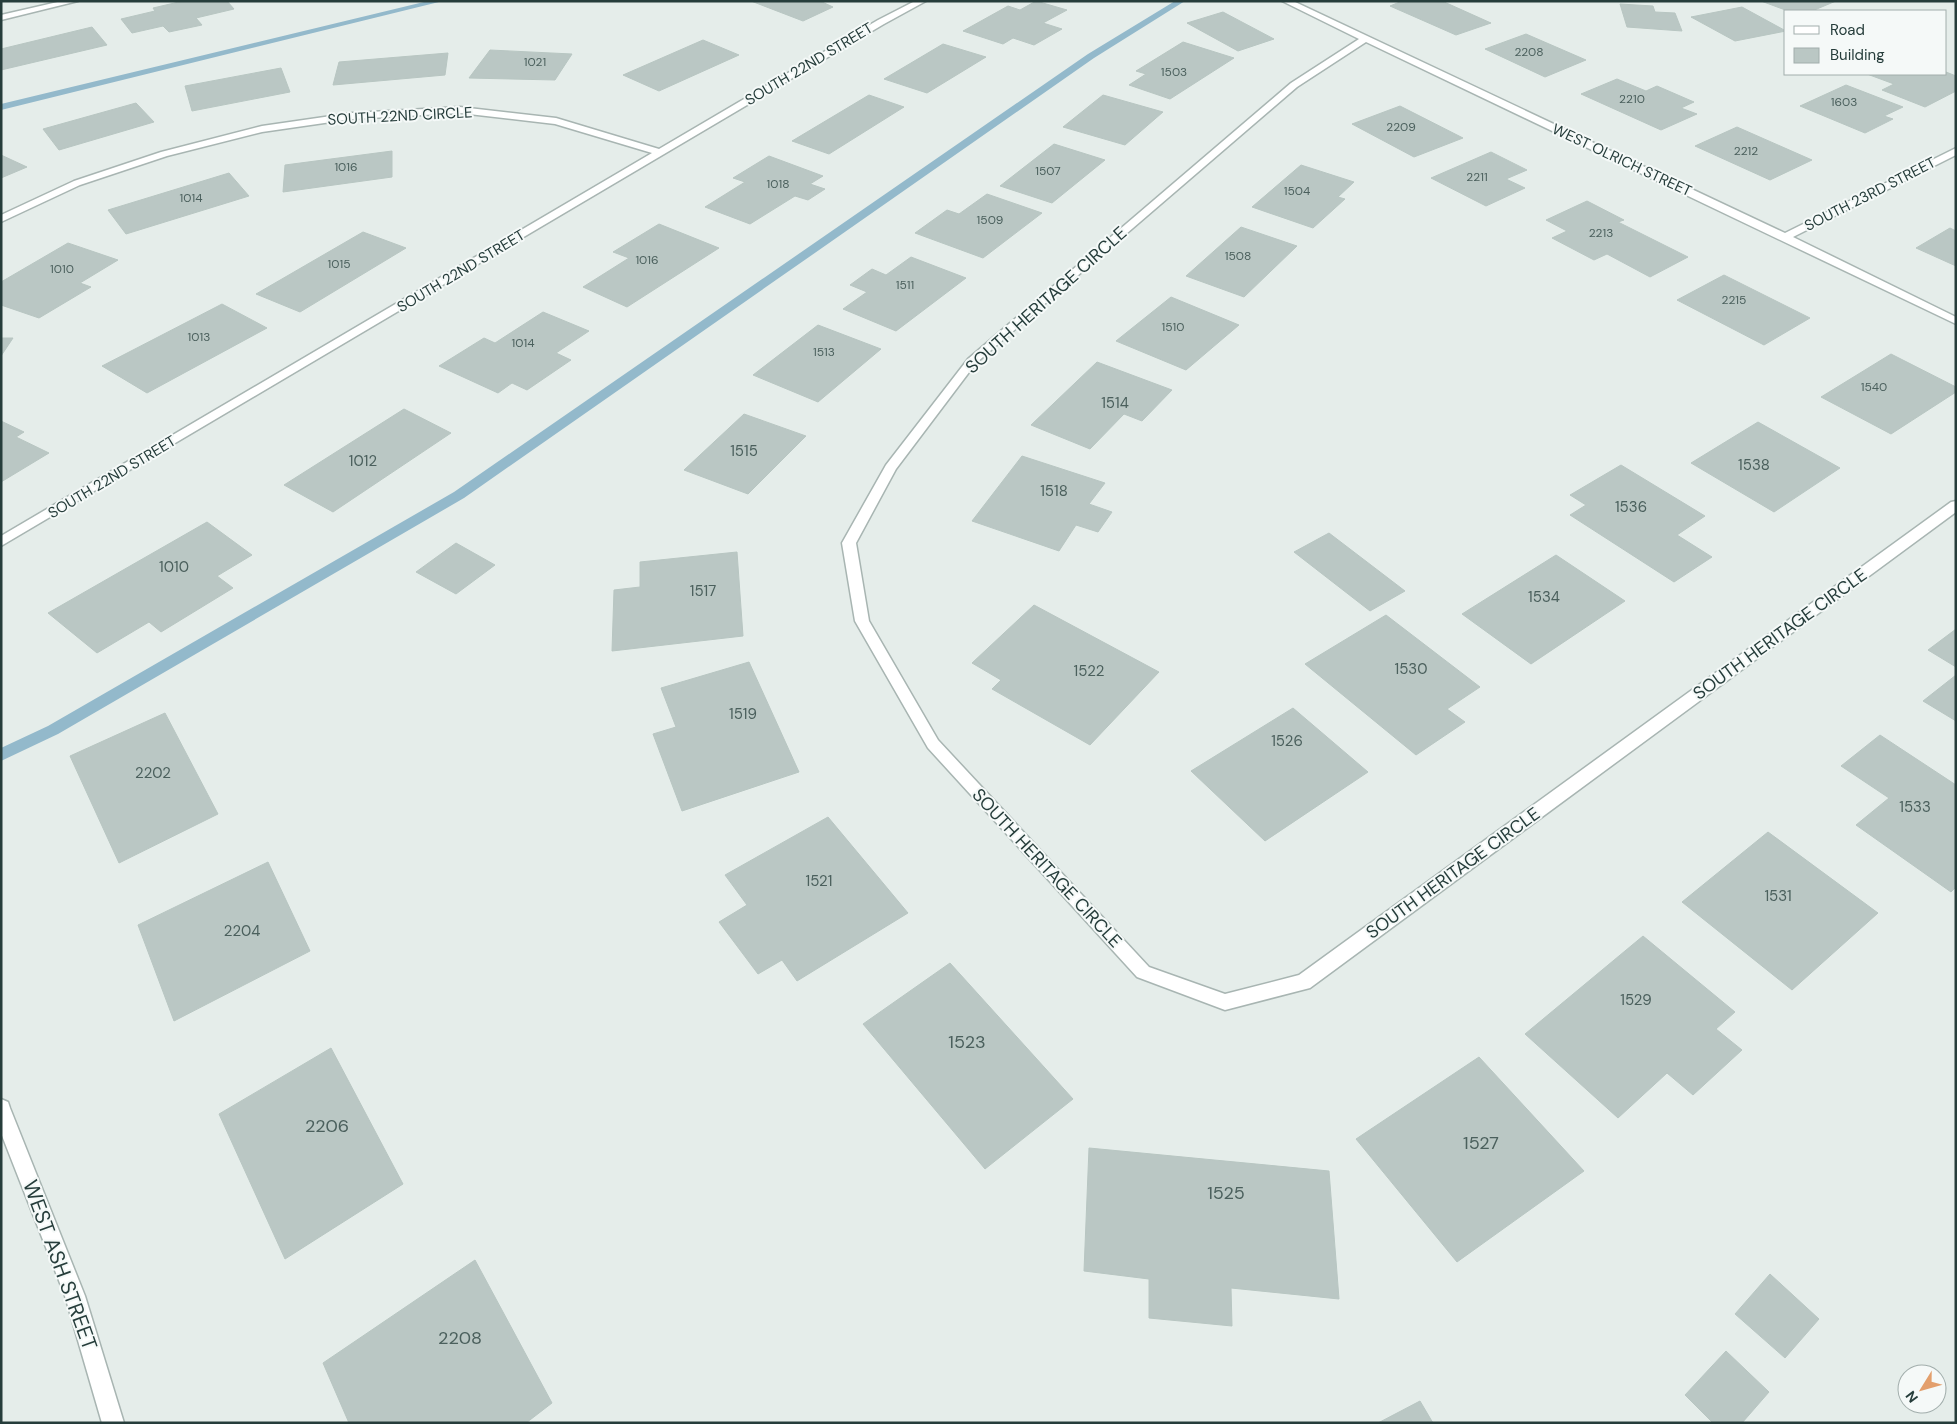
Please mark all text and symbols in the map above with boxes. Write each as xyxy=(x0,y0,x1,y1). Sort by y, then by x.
legend xyxy=(1784,10,1947,75)
street label: SOUTH 22ND STREET xyxy=(741,18,877,110)
text: Road xyxy=(1830,20,1865,40)
house number: 2208 xyxy=(1514,44,1544,60)
text: Building xyxy=(1830,45,1885,65)
house number: 1021 xyxy=(524,54,546,70)
house number: 1503 xyxy=(1161,64,1187,80)
house number: 2210 xyxy=(1619,91,1645,107)
house number: 1603 xyxy=(1831,94,1857,110)
street label: SOUTH 22ND CIRCLE xyxy=(327,102,473,130)
house number: 2209 xyxy=(1386,119,1416,135)
street label: WEST OLRICH STREET xyxy=(1549,119,1695,201)
house number: 2212 xyxy=(1734,143,1758,159)
street label: SOUTH 23RD STREET xyxy=(1801,152,1939,236)
house number: 1016 xyxy=(334,159,358,175)
house number: 1507 xyxy=(1035,163,1061,179)
house number: 2211 xyxy=(1466,169,1488,185)
house number: 1018 xyxy=(767,176,790,192)
house number: 1504 xyxy=(1284,183,1310,199)
house number: 1014 xyxy=(180,190,202,206)
house number: 1509 xyxy=(977,212,1003,228)
street label: SOUTH HERITAGE CIRCLE xyxy=(960,221,1132,379)
street label: SOUTH 22ND STREET xyxy=(393,225,529,317)
house number: 2213 xyxy=(1589,225,1613,241)
house number: 1508 xyxy=(1225,248,1251,264)
house number: 1016 xyxy=(635,252,659,268)
house number: 1015 xyxy=(327,256,351,272)
house number: 1010 xyxy=(50,261,74,277)
house number: 1511 xyxy=(896,277,914,293)
house number: 2215 xyxy=(1722,292,1746,308)
house number: 1510 xyxy=(1161,319,1185,335)
house number: 1013 xyxy=(188,329,210,345)
house number: 1014 xyxy=(512,335,534,351)
house number: 1513 xyxy=(813,344,835,360)
house number: 1540 xyxy=(1861,379,1887,395)
house number: 1514 xyxy=(1101,393,1129,413)
street label: SOUTH 22ND STREET xyxy=(44,431,180,523)
house number: 1515 xyxy=(730,441,758,461)
house number: 1012 xyxy=(349,451,377,471)
house number: 1538 xyxy=(1738,455,1770,475)
house number: 1518 xyxy=(1040,481,1068,501)
house number: 1536 xyxy=(1615,497,1647,517)
house number: 1010 xyxy=(159,557,189,577)
street label: SOUTH HERITAGE CIRCLE xyxy=(1688,563,1872,705)
house number: 1517 xyxy=(690,581,716,601)
house number: 1534 xyxy=(1528,587,1560,607)
house number: 1530 xyxy=(1395,659,1427,679)
house number: 1522 xyxy=(1074,661,1104,681)
house number: 1519 xyxy=(729,704,757,724)
house number: 1526 xyxy=(1271,731,1303,751)
house number: 2202 xyxy=(135,763,171,783)
street label: SOUTH HERITAGE CIRCLE xyxy=(967,783,1127,953)
house number: 1533 xyxy=(1899,797,1931,817)
street label: SOUTH HERITAGE CIRCLE xyxy=(1361,802,1545,944)
house number: 1521 xyxy=(806,871,832,891)
house number: 1531 xyxy=(1764,886,1792,906)
house number: 2204 xyxy=(224,921,260,941)
house number: 1529 xyxy=(1620,990,1652,1010)
house number: 1523 xyxy=(948,1030,986,1054)
house number: 2206 xyxy=(305,1114,349,1138)
house number: 1527 xyxy=(1463,1131,1499,1155)
street label: WEST ASH STREET xyxy=(16,1176,104,1354)
house number: 1525 xyxy=(1207,1181,1245,1205)
house number: 2208 xyxy=(438,1326,482,1350)
north arrow xyxy=(1897,1364,1947,1414)
text: N xyxy=(1901,1387,1922,1406)

